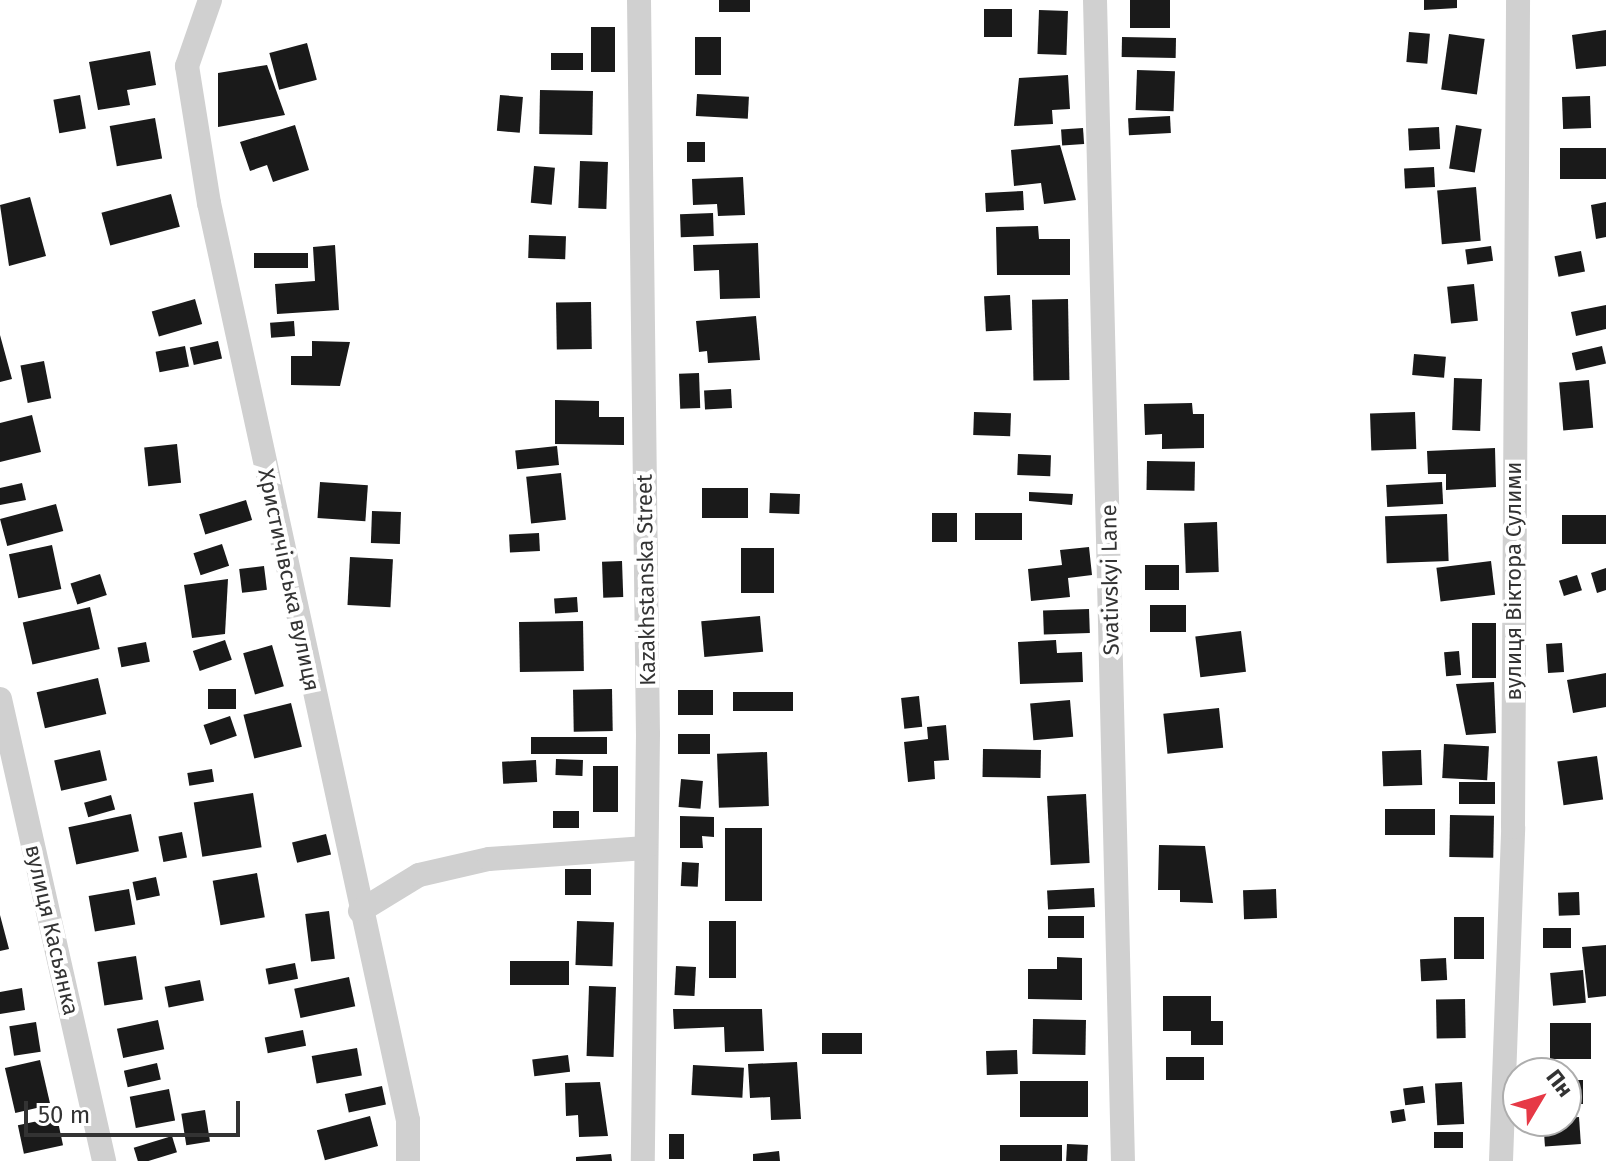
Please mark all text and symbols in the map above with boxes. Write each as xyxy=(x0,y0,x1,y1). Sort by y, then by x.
street label: вулиця Віктора Сулими xyxy=(1501,462,1527,700)
street label: Христичівська вулиця xyxy=(253,466,325,694)
street label: Kazakhstanska Street xyxy=(631,474,661,686)
street label: Svativskyi Lane xyxy=(1095,504,1125,656)
street label: вулиця Касьянка xyxy=(20,842,84,1018)
north arrow xyxy=(1502,1057,1582,1137)
text: Пн xyxy=(1541,1064,1579,1102)
scale bar xyxy=(28,1085,244,1135)
text: 50 m xyxy=(38,1101,90,1129)

